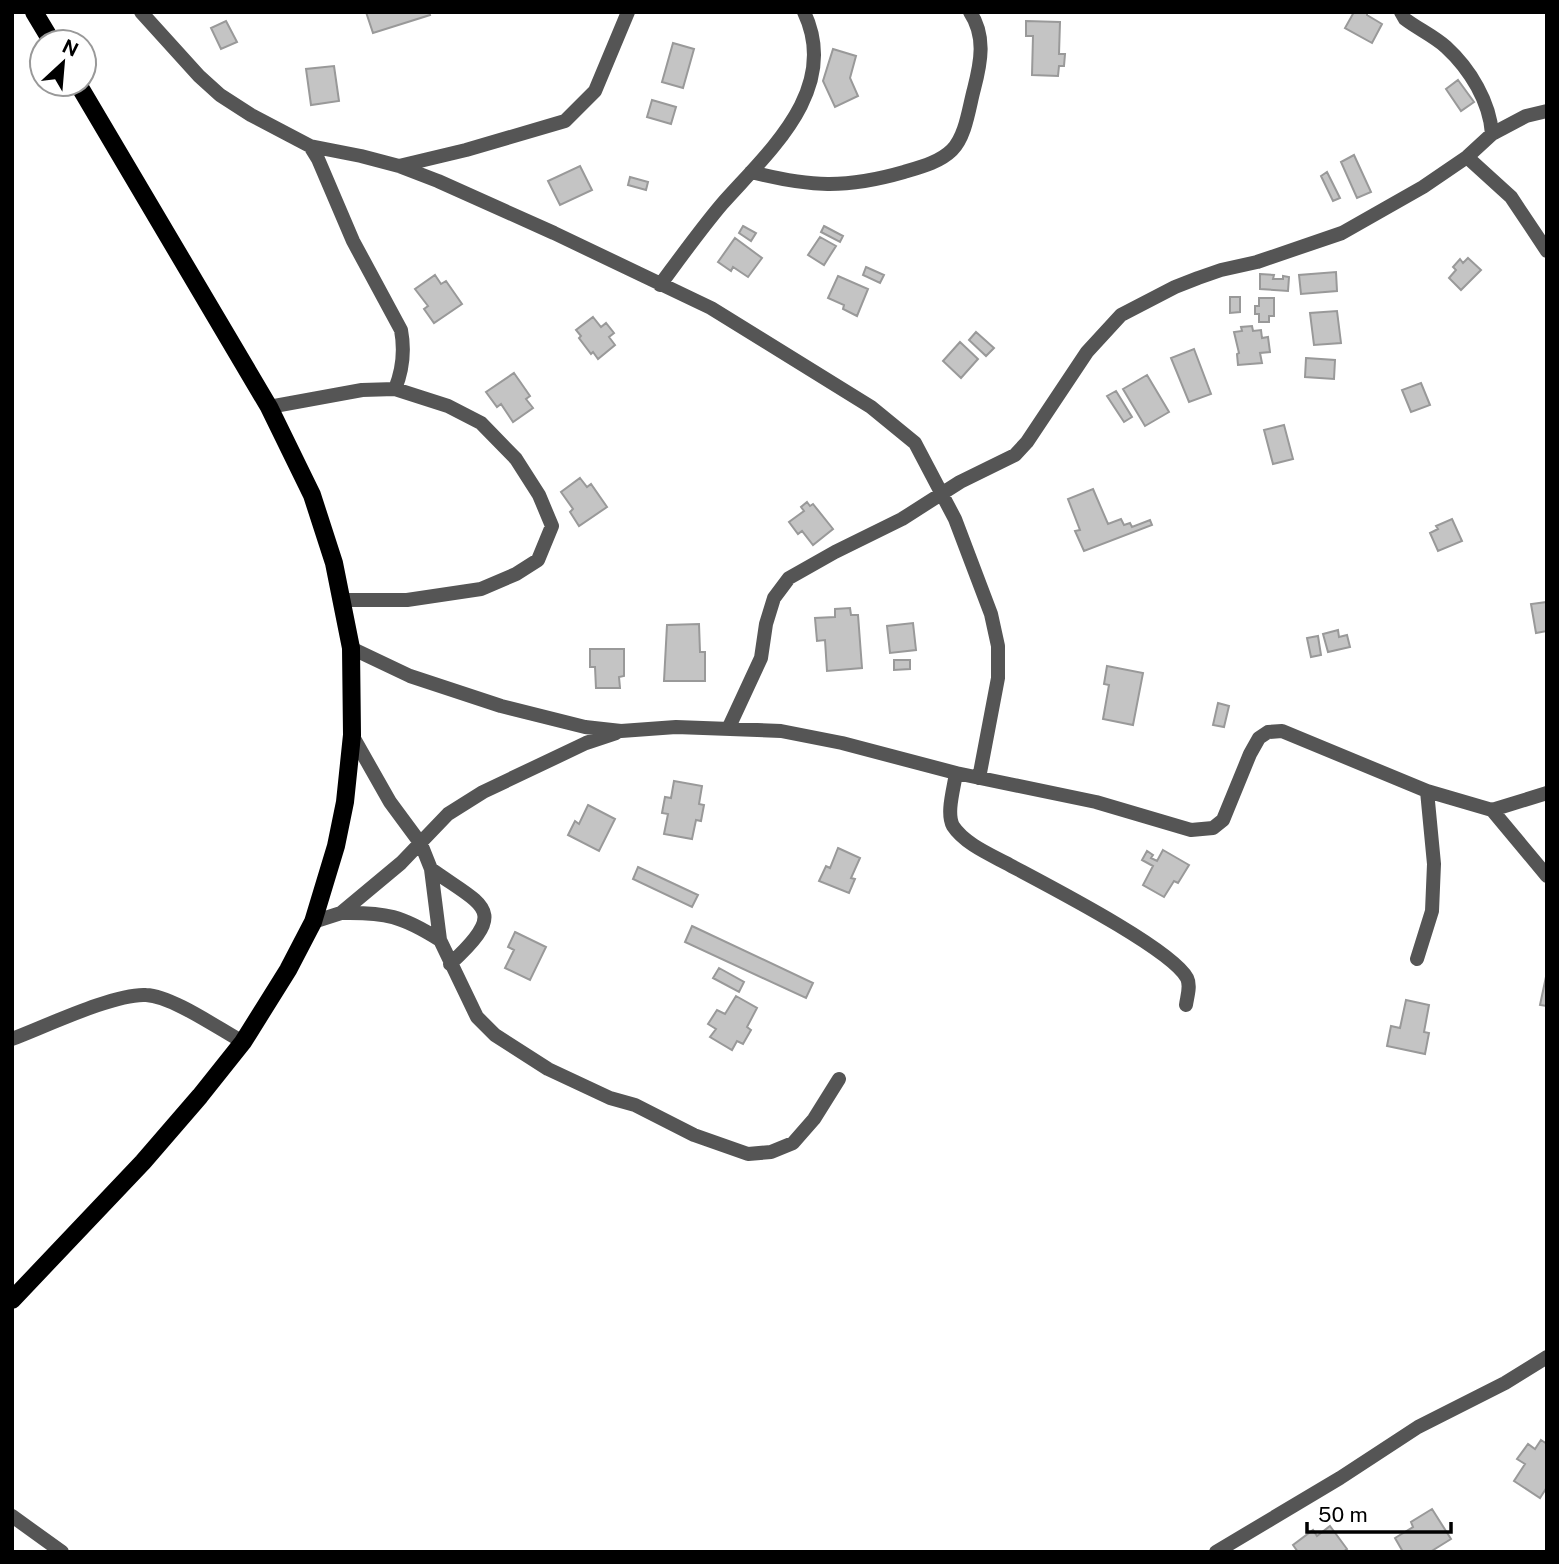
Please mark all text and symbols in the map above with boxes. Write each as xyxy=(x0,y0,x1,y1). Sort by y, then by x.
north arrow xyxy=(28,28,98,98)
text: N xyxy=(59,35,82,61)
scale bar xyxy=(1307,1490,1450,1534)
text: 50 m xyxy=(1318,1502,1368,1527)

